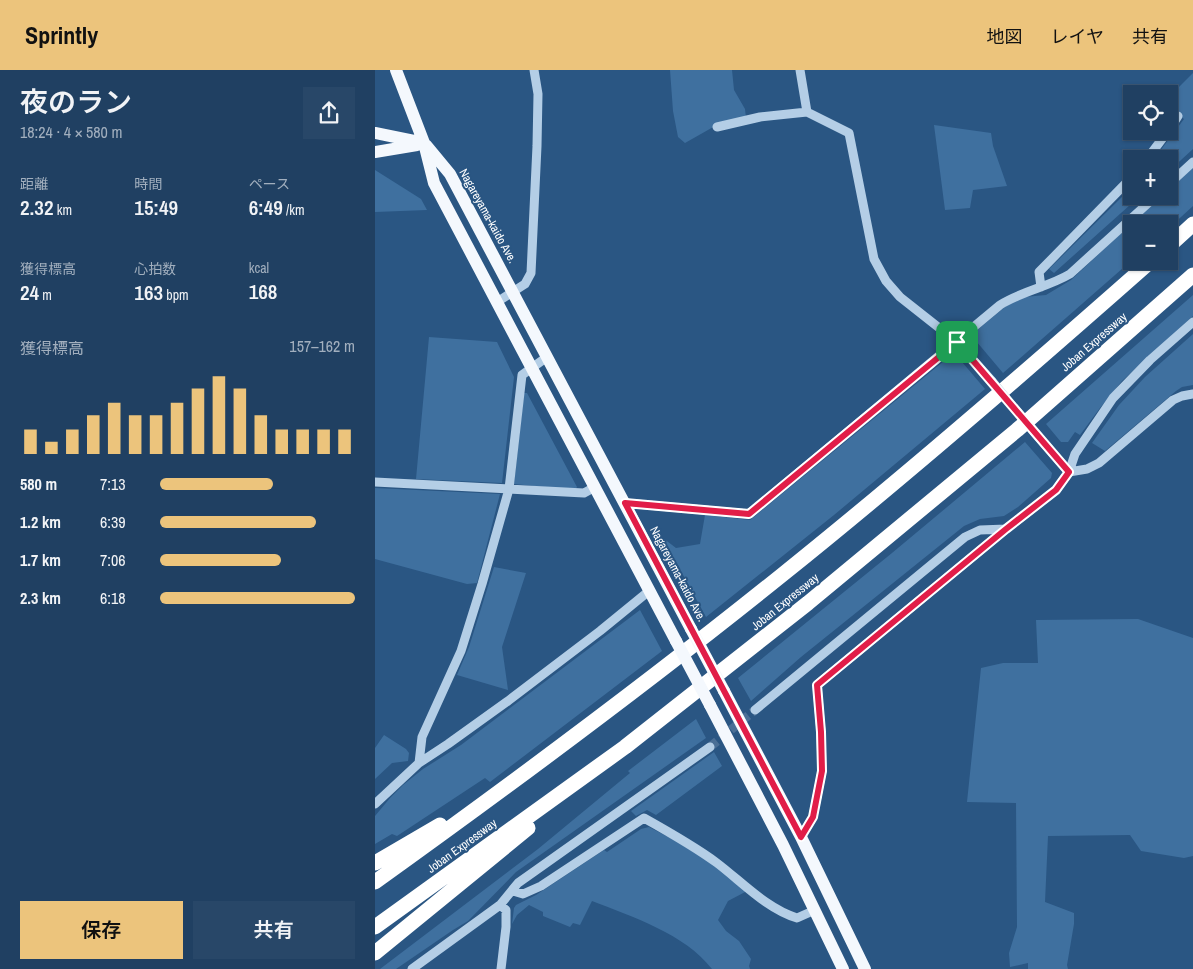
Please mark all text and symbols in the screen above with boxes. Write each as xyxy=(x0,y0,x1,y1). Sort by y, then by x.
text: Sprintly xyxy=(25,19,98,51)
text: 地図 xyxy=(987,24,1023,49)
text: レイヤ xyxy=(1051,24,1104,49)
text: 共有 xyxy=(1132,24,1168,49)
text: 夜のラン xyxy=(20,83,132,121)
map controls xyxy=(1123,85,1178,270)
button: locate xyxy=(1123,85,1178,140)
button: share xyxy=(303,87,355,139)
text: 18:24 · 4 × 580 m xyxy=(20,121,123,143)
button: + xyxy=(1123,150,1178,205)
street label: Nagareyama-kaido Ave. xyxy=(455,166,521,266)
text: 距離 xyxy=(20,175,48,193)
text: 時間 xyxy=(134,175,162,193)
text: ペース xyxy=(249,175,290,193)
text: 2.32 xyxy=(20,193,54,222)
text: 15:49 xyxy=(134,193,178,222)
text: 6:49 xyxy=(249,193,283,222)
text: km xyxy=(54,201,72,219)
text: /km xyxy=(283,201,305,219)
button: − xyxy=(1123,215,1178,270)
text: kcal xyxy=(249,259,269,277)
text: 獲得標高 xyxy=(20,260,76,278)
text: 心拍数 xyxy=(134,260,176,278)
text: 168 xyxy=(249,277,277,306)
text: 24 xyxy=(20,278,39,307)
text: 163 xyxy=(134,278,163,307)
text: m xyxy=(39,286,52,304)
text: bpm xyxy=(163,286,189,304)
street label: Joban Expressway xyxy=(1058,309,1130,375)
pin xyxy=(936,321,978,363)
icon: arrive xyxy=(943,328,971,356)
text: 157–162 m xyxy=(289,335,355,357)
text: 獲得標高 xyxy=(20,337,84,359)
text: 580 m xyxy=(20,473,57,495)
text: 7:13 xyxy=(100,473,126,495)
text: 1.2 km xyxy=(20,511,61,533)
text: 6:39 xyxy=(100,511,126,533)
street label: Nagareyama-kaido Ave. xyxy=(646,524,710,624)
text: 1.7 km xyxy=(20,549,61,571)
text: 7:06 xyxy=(100,549,126,571)
street label: Joban Expressway xyxy=(748,570,822,634)
text: 2.3 km xyxy=(20,587,61,609)
text: 6:18 xyxy=(100,587,126,609)
street label: Joban Expressway xyxy=(424,815,500,877)
button: 保存 xyxy=(20,901,183,959)
button: 共有 xyxy=(193,901,355,959)

